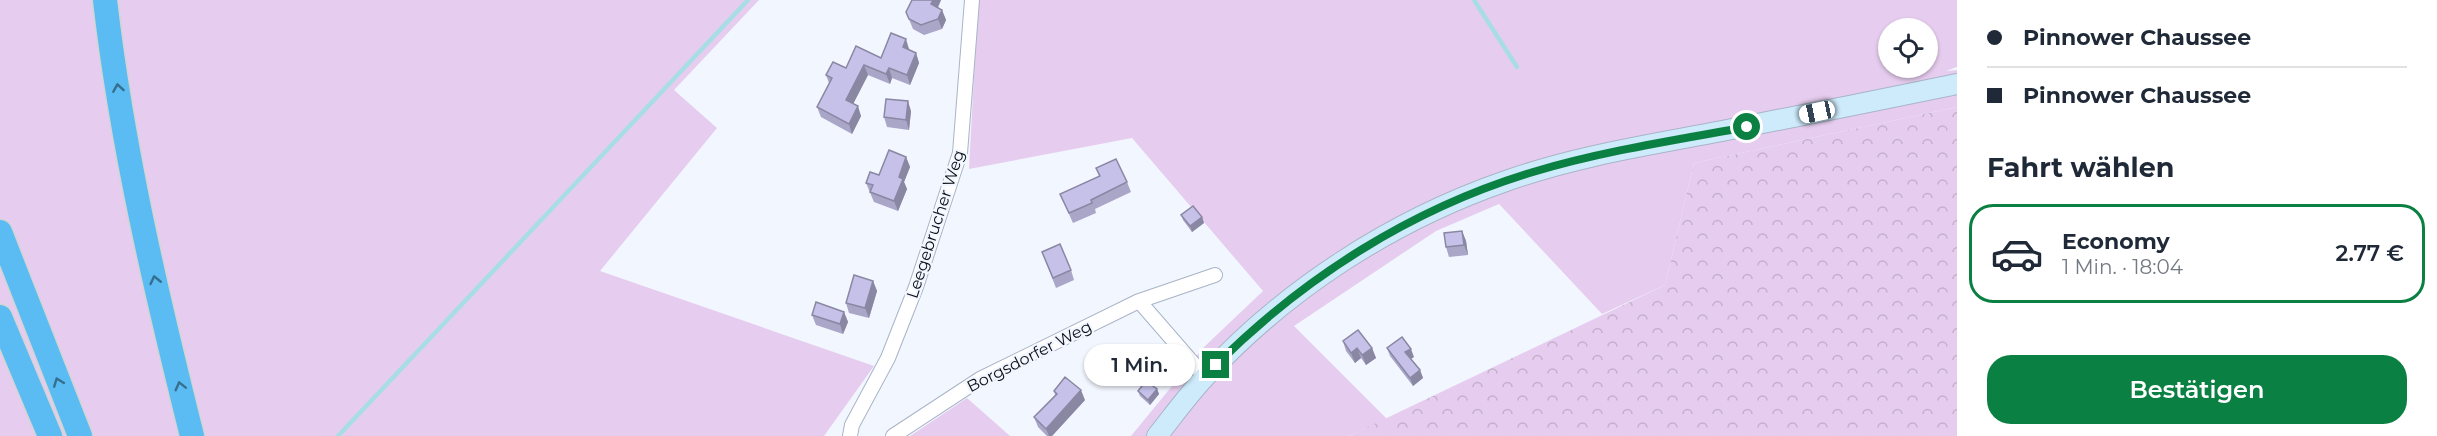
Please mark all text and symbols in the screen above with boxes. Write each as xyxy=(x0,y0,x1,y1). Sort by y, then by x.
map controls xyxy=(1878,18,1938,78)
button: locate xyxy=(1878,18,1938,78)
text: Pinnower Chaussee xyxy=(2023,24,2251,51)
text: Pinnower Chaussee xyxy=(2023,82,2251,109)
one-way arrow xyxy=(112,84,124,93)
car xyxy=(1798,99,1836,125)
route start xyxy=(1733,113,1760,140)
street label: Leegebrucher Weg xyxy=(903,148,968,301)
text: Fahrt wählen xyxy=(1987,151,2174,184)
icon: car xyxy=(1990,227,2044,281)
text: Economy xyxy=(2062,228,2170,255)
text: 2.77 € xyxy=(2335,240,2404,267)
text: 1 Min. · 18:04 xyxy=(2062,255,2183,279)
one-way arrow xyxy=(149,275,162,285)
street label: Borgsdorfer Weg xyxy=(964,317,1095,396)
callout: 1 Min. xyxy=(1084,344,1195,386)
route end xyxy=(1202,351,1229,378)
text: 1 Min. xyxy=(1111,353,1168,377)
button: Bestätigen xyxy=(1987,355,2407,424)
one-way arrow xyxy=(53,377,65,388)
one-way arrow xyxy=(174,382,187,392)

